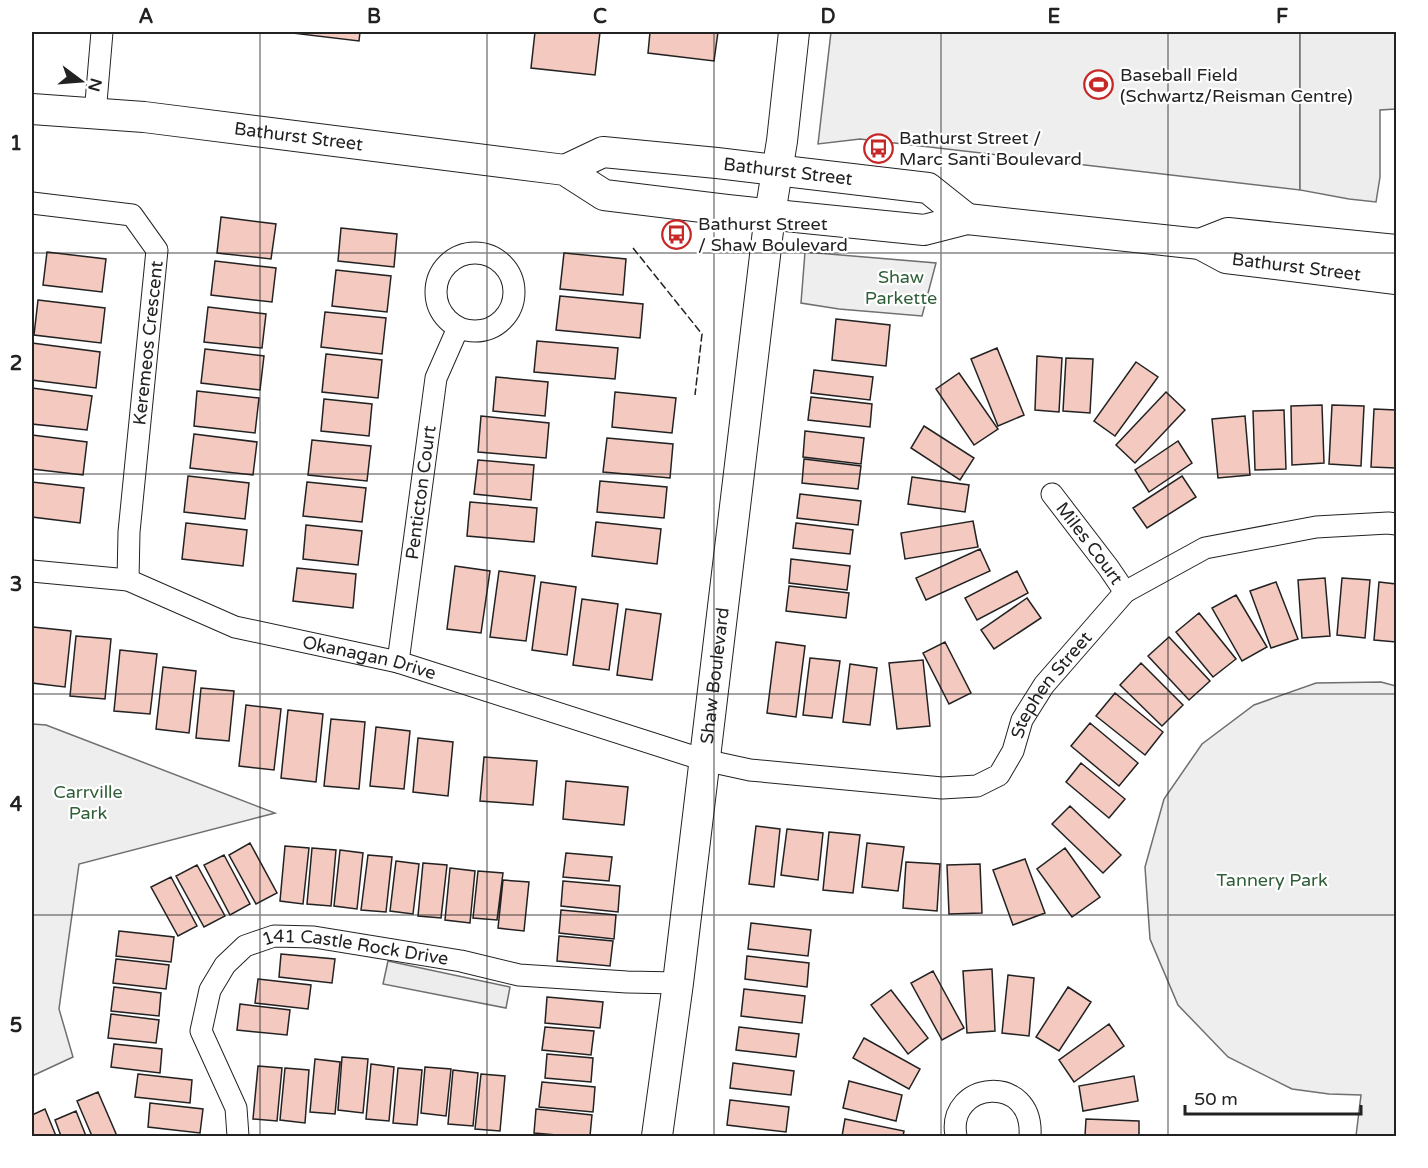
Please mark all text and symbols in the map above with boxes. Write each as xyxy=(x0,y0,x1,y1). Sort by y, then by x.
text: A xyxy=(139,5,154,29)
text: B xyxy=(367,5,381,29)
text: C xyxy=(593,5,607,29)
text: D xyxy=(820,5,836,29)
text: E xyxy=(1048,5,1061,29)
text: F xyxy=(1276,5,1288,29)
north arrow xyxy=(51,51,111,111)
place label: Baseball Field (Schwartz/Reisman Centre) xyxy=(1120,64,1353,107)
sports icon: Baseball Field (Schwartz/Reisman Centre) xyxy=(1083,69,1115,101)
text: N xyxy=(83,76,106,94)
street label: Bathurst Street xyxy=(233,117,364,155)
place label: Bathurst Street / Marc Santi Boulevard xyxy=(899,127,1082,170)
text: 1 xyxy=(10,132,22,156)
bus stop icon: Bathurst Street / Marc Santi Boulevard xyxy=(862,132,894,164)
street label: Bathurst Street xyxy=(722,153,854,190)
place label: Bathurst Street / Shaw Boulevard xyxy=(698,213,848,256)
bus stop icon: Bathurst Street / Shaw Boulevard xyxy=(661,218,693,250)
street label: Bathurst Street xyxy=(1231,248,1362,286)
street label: Keremeos Crescent xyxy=(128,260,168,426)
park label: Shaw Parkette xyxy=(865,266,937,309)
text: 2 xyxy=(10,352,22,376)
street label: Penticton Court xyxy=(401,424,441,561)
street label: Miles Court xyxy=(1051,498,1128,589)
text: 3 xyxy=(10,573,22,597)
street label: Shaw Boulevard xyxy=(696,606,734,745)
street label: Stephen Street xyxy=(1006,627,1097,741)
street label: Okanagan Drive xyxy=(300,631,439,684)
park label: Carrville Park xyxy=(53,781,123,824)
text: 4 xyxy=(10,793,23,817)
park label: Tannery Park xyxy=(1216,869,1328,891)
street label: 141 Castle Rock Drive xyxy=(259,925,450,970)
text: 5 xyxy=(10,1014,22,1038)
scale bar xyxy=(1185,1078,1360,1116)
text: 50 m xyxy=(1194,1088,1238,1110)

